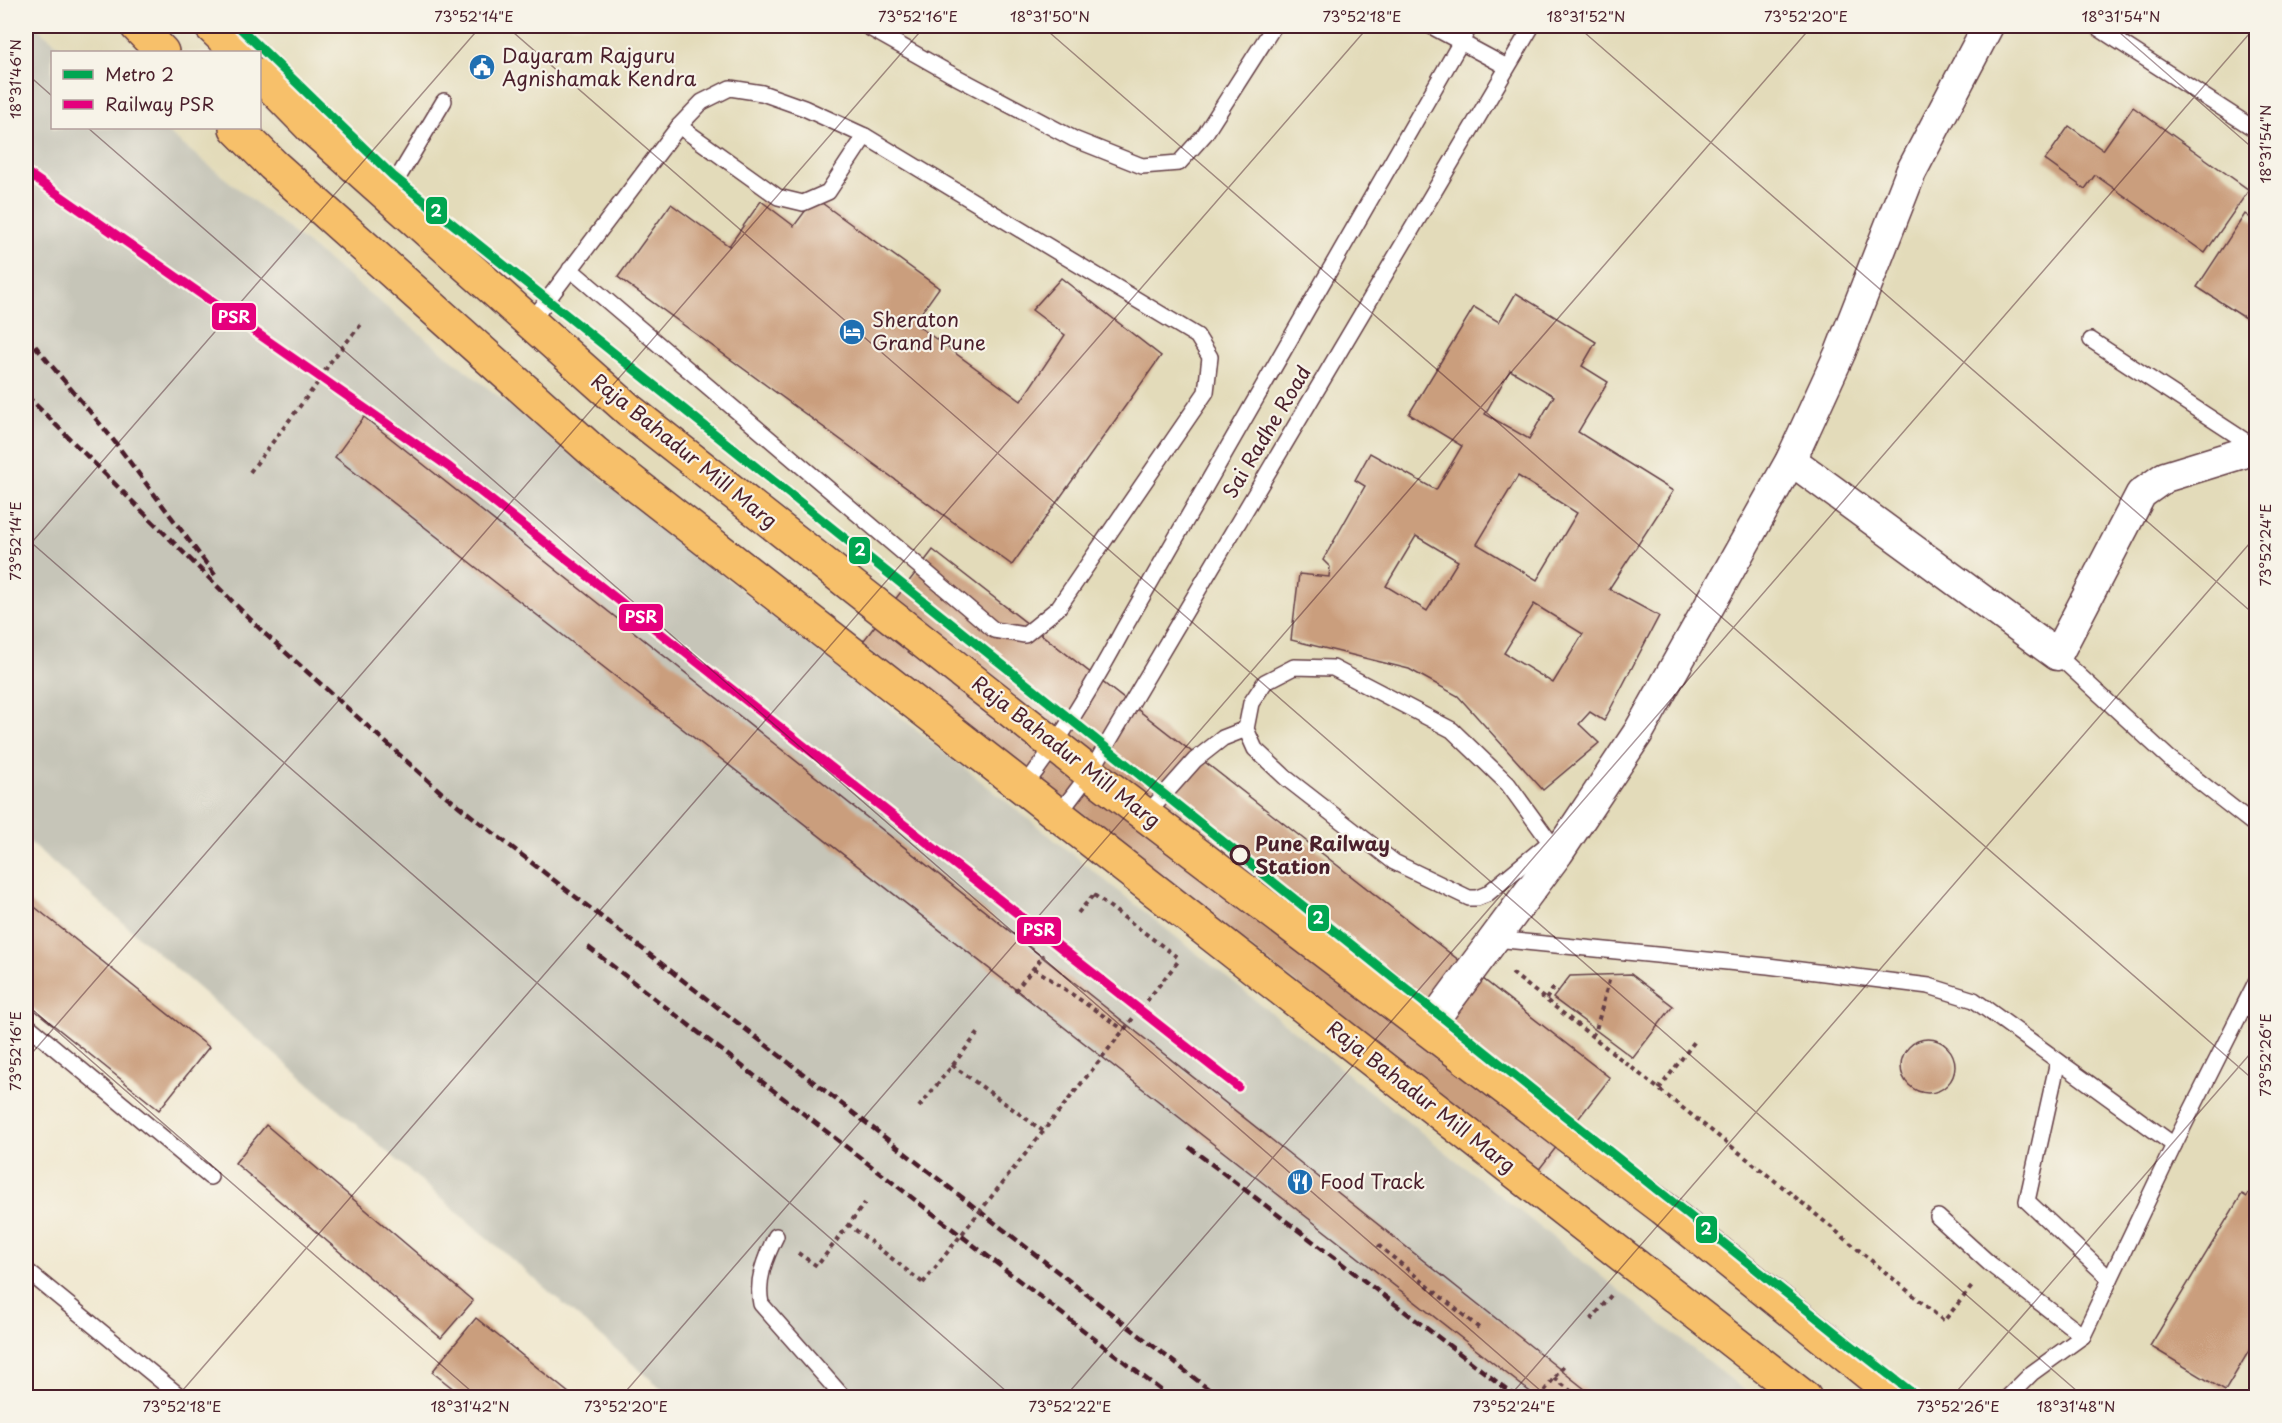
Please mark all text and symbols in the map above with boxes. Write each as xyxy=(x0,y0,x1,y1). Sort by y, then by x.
text: 73°52'14"E xyxy=(434,4,514,27)
text: 73°52'16"E xyxy=(878,4,958,27)
text: 18°31'50"N xyxy=(1010,4,1090,27)
text: 73°52'18"E xyxy=(1322,4,1402,27)
text: 18°31'52"N xyxy=(1546,4,1626,27)
text: 73°52'20"E xyxy=(1764,4,1848,27)
text: 18°31'54"N xyxy=(2082,4,2160,27)
text: 18°31'46"N xyxy=(3,39,26,119)
place label: Dayaram Rajguru Agnishamak Kendra xyxy=(502,40,697,93)
legend xyxy=(51,51,261,129)
public building icon: Dayaram Rajguru Agnishamak Kendra xyxy=(467,52,497,82)
text: Metro 2 xyxy=(105,60,174,87)
text: Railway PSR xyxy=(105,90,215,117)
text: 18°31'54"N xyxy=(2253,105,2276,183)
line badge: 2 xyxy=(425,196,448,225)
text: 2 xyxy=(430,198,442,222)
line badge: PSR xyxy=(211,302,257,331)
text: PSR xyxy=(218,304,250,328)
place label: Sheraton Grand Pune xyxy=(872,304,986,357)
hotel icon: Sheraton Grand Pune xyxy=(837,317,867,347)
street label: Sai Radhe Road xyxy=(1215,359,1318,504)
street label: Raja Bahadur Mill Marg xyxy=(585,366,784,535)
text: 73°52'14"E xyxy=(3,501,26,581)
text: 73°52'24"E xyxy=(2253,504,2276,586)
line badge: 2 xyxy=(848,536,871,565)
text: 2 xyxy=(854,537,866,561)
line badge: PSR xyxy=(618,603,664,632)
text: PSR xyxy=(625,604,657,628)
street label: Raja Bahadur Mill Marg xyxy=(966,668,1167,835)
place label: Pune Railway Station xyxy=(1255,828,1390,881)
marker: Pune Railway Station xyxy=(1230,845,1250,865)
line badge: 2 xyxy=(1307,904,1330,932)
text: 2 xyxy=(1312,905,1324,929)
line badge: PSR xyxy=(1016,916,1062,945)
text: PSR xyxy=(1023,917,1055,941)
text: 73°52'16"E xyxy=(3,1011,26,1091)
street label: Raja Bahadur Mill Marg xyxy=(1321,1013,1522,1180)
text: 73°52'26"E xyxy=(2253,1013,2276,1097)
place label: Food Track xyxy=(1320,1166,1425,1196)
restaurant icon: Food Track xyxy=(1285,1167,1315,1197)
line badge: 2 xyxy=(1695,1215,1718,1244)
text: 2 xyxy=(1700,1216,1712,1240)
text: 73°52'18"E xyxy=(142,1394,222,1417)
text: 18°31'42"N xyxy=(430,1394,510,1417)
text: 73°52'20"E xyxy=(584,1394,668,1417)
text: 73°52'22"E xyxy=(1029,1394,1111,1417)
text: 73°52'24"E xyxy=(1473,1394,1555,1417)
text: 73°52'26"E xyxy=(1916,1394,2000,1417)
text: 18°31'48"N xyxy=(2037,1394,2115,1417)

